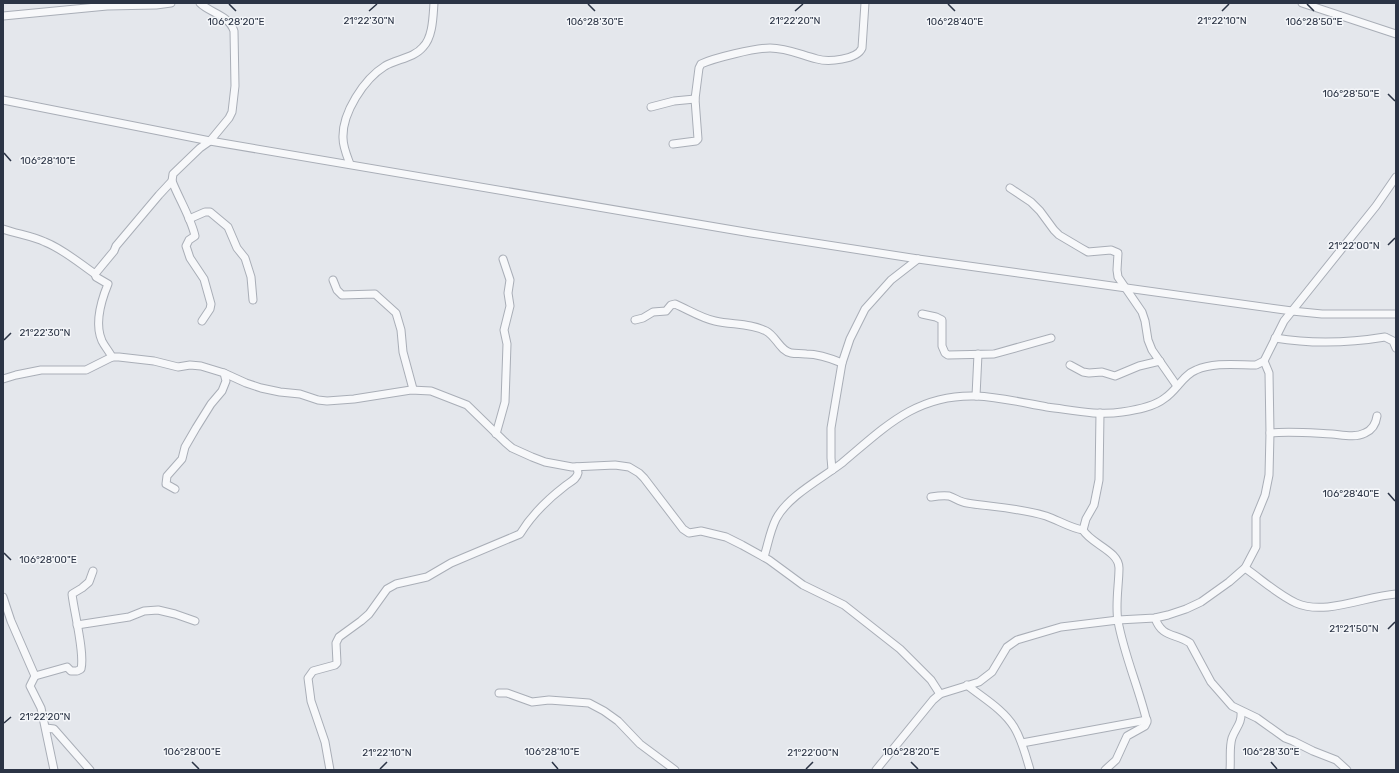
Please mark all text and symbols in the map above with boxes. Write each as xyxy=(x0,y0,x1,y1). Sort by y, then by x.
text: 21°22'30"N xyxy=(344,15,395,27)
text: 21°22'20"N xyxy=(770,15,820,27)
text: 21°22'10"N xyxy=(1197,15,1247,27)
text: 106°28'20"E xyxy=(208,16,264,28)
text: 106°28'30"E xyxy=(566,16,624,28)
text: 106°28'40"E xyxy=(927,16,983,28)
text: 106°28'50"E xyxy=(1285,16,1343,28)
text: 106°28'50"E xyxy=(1322,88,1380,100)
text: 106°28'10"E xyxy=(20,155,76,167)
text: 21°22'00"N xyxy=(1328,240,1380,252)
text: 21°22'30"N xyxy=(20,327,71,339)
text: 106°28'40"E xyxy=(1323,488,1379,500)
text: 106°28'00"E xyxy=(19,554,77,566)
text: 21°21'50"N xyxy=(1329,623,1379,635)
text: 21°22'20"N xyxy=(20,711,70,723)
text: 106°28'00"E xyxy=(163,746,221,758)
text: 106°28'10"E xyxy=(524,746,580,758)
text: 106°28'20"E xyxy=(883,746,939,758)
text: 106°28'30"E xyxy=(1242,746,1300,758)
text: 21°22'10"N xyxy=(362,747,412,759)
text: 21°22'00"N xyxy=(787,747,839,759)

